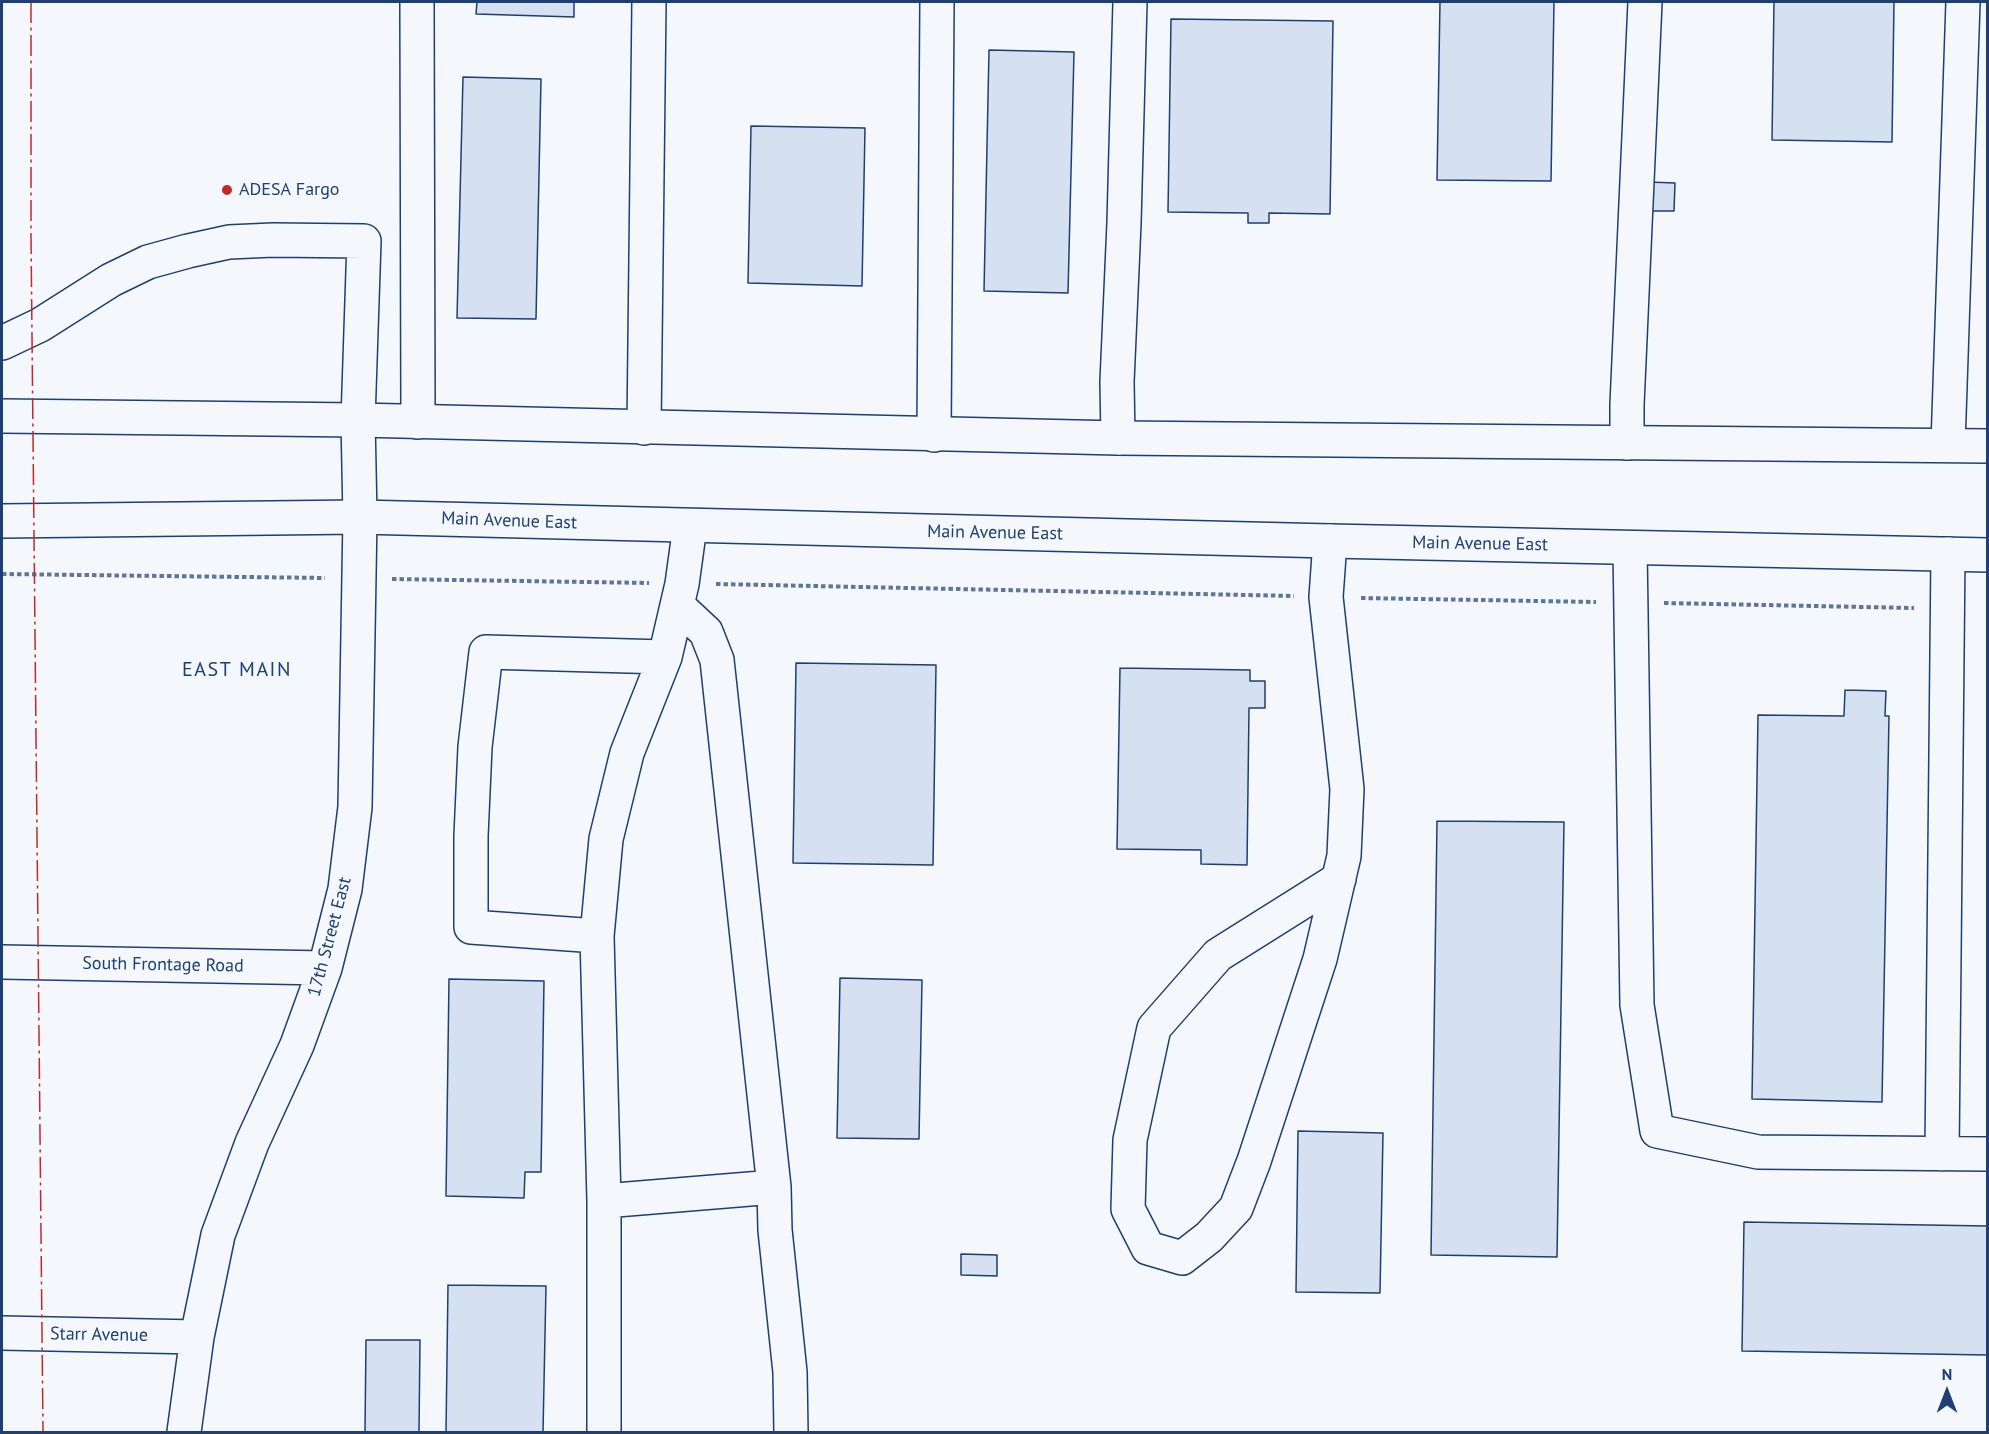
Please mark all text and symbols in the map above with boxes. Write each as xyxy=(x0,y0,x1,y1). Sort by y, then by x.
place label: ADESA Fargo xyxy=(239,179,340,201)
marker: ADESA Fargo xyxy=(220,183,234,197)
street label: Main Avenue East xyxy=(441,508,577,534)
street label: Main Avenue East xyxy=(927,521,1063,545)
street label: Main Avenue East xyxy=(1412,532,1548,556)
district label: EAST MAIN xyxy=(182,658,292,682)
street label: 17th Street East xyxy=(304,875,356,999)
street label: South Frontage Road xyxy=(82,953,244,977)
street label: Starr Avenue xyxy=(50,1323,148,1347)
north arrow xyxy=(1917,1362,1977,1422)
text: N xyxy=(1942,1364,1952,1384)

